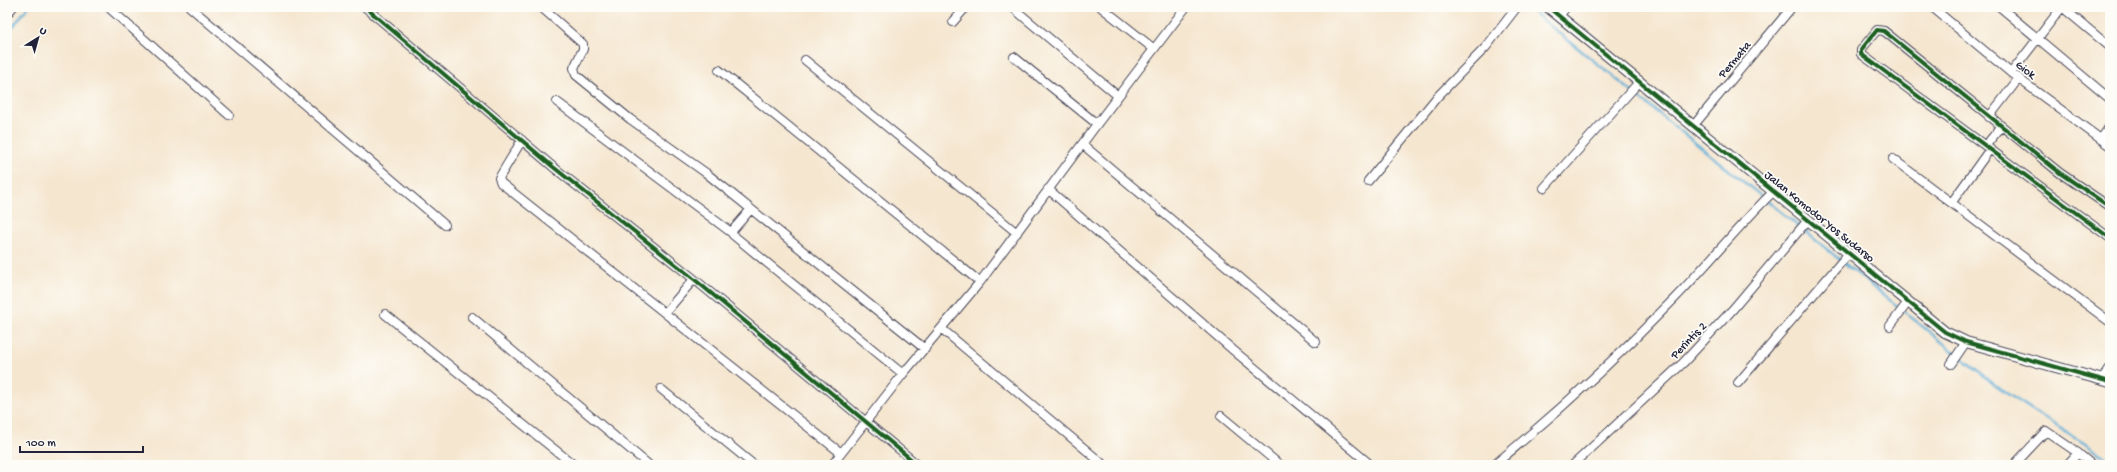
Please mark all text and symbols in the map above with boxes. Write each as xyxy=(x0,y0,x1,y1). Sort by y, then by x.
north arrow xyxy=(18,18,58,58)
text: U xyxy=(37,25,49,39)
street label: Permata xyxy=(1715,39,1755,82)
street label: Giok xyxy=(2012,58,2039,84)
street label: Jalan Komodor Yos Sudarso xyxy=(1761,169,1877,266)
street label: Perintis 2 xyxy=(1668,320,1711,364)
scale bar xyxy=(20,428,143,454)
text: 100 m xyxy=(25,437,56,451)

